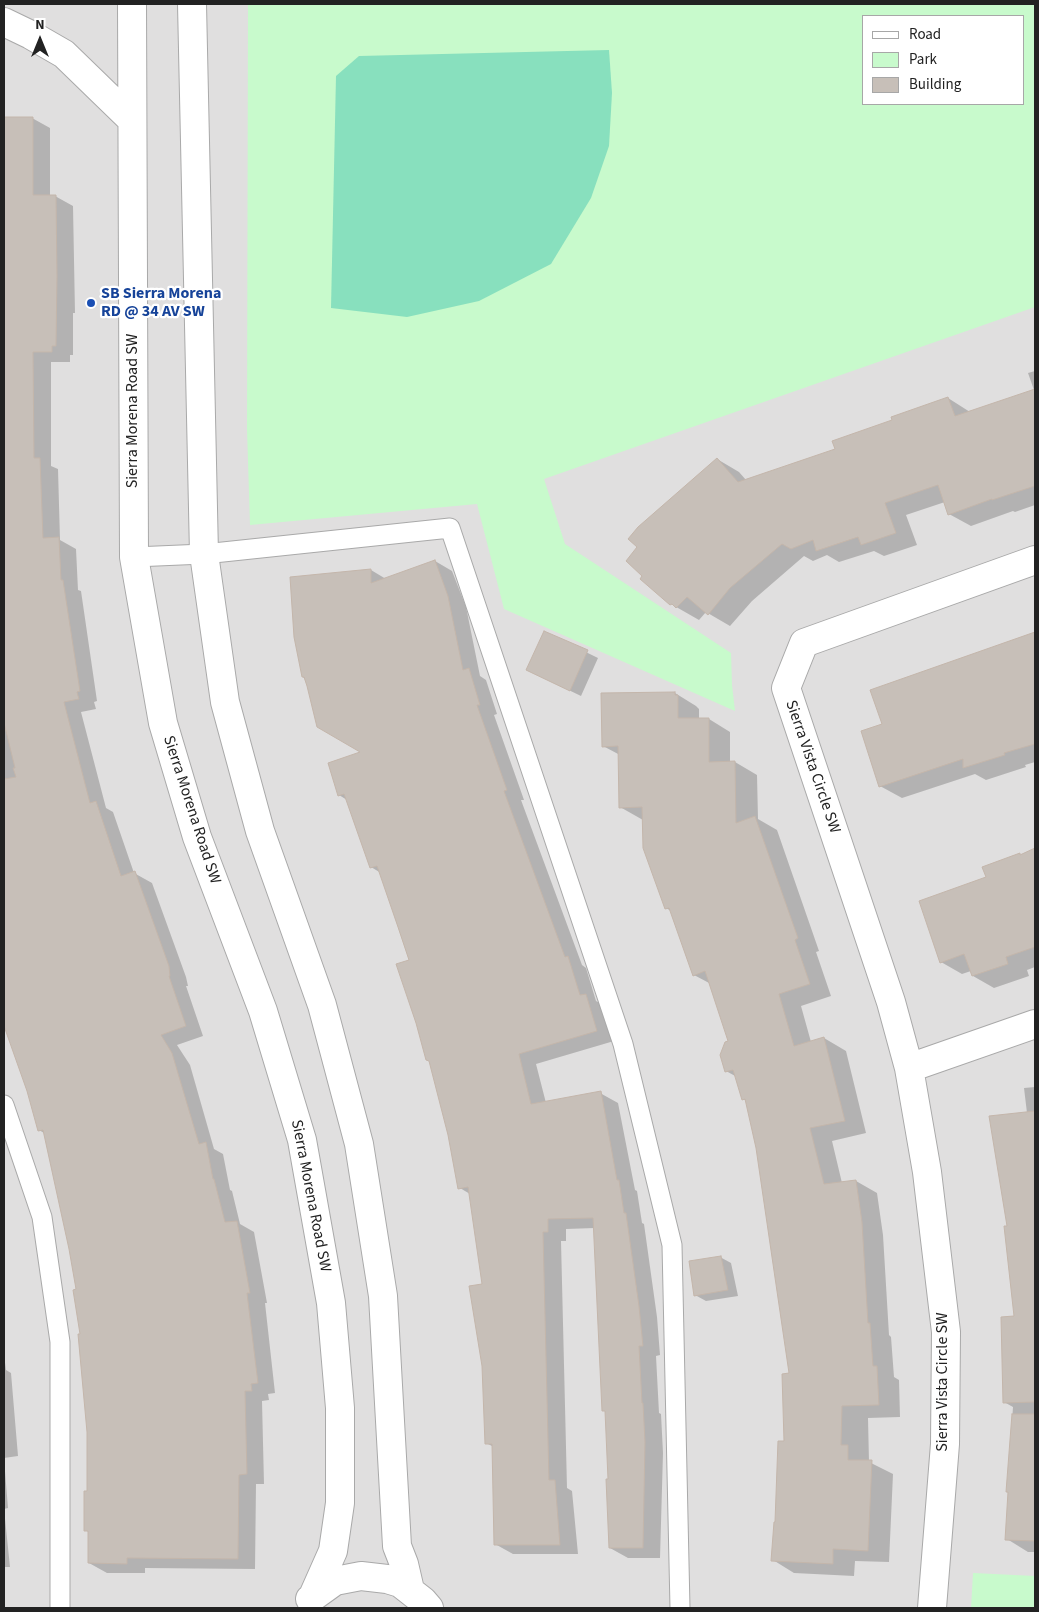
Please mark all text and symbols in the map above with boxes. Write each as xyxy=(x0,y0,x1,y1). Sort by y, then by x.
north arrow xyxy=(15,15,65,65)
text: N xyxy=(35,15,45,35)
legend xyxy=(862,15,1024,105)
text: Road xyxy=(909,24,941,45)
text: Park xyxy=(909,49,937,70)
text: Building xyxy=(909,74,961,95)
place label: SB Sierra Morena RD @ 34 AV SW xyxy=(101,284,221,322)
marker: SB Sierra Morena RD @ 34 AV SW xyxy=(85,297,97,309)
street label: Sierra Morena Road SW xyxy=(123,334,143,488)
street label: Sierra Vista Circle SW xyxy=(780,698,844,836)
street label: Sierra Morena Road SW xyxy=(158,733,224,887)
street label: Sierra Morena Road SW xyxy=(286,1118,334,1274)
street label: Sierra Vista Circle SW xyxy=(933,1312,953,1452)

